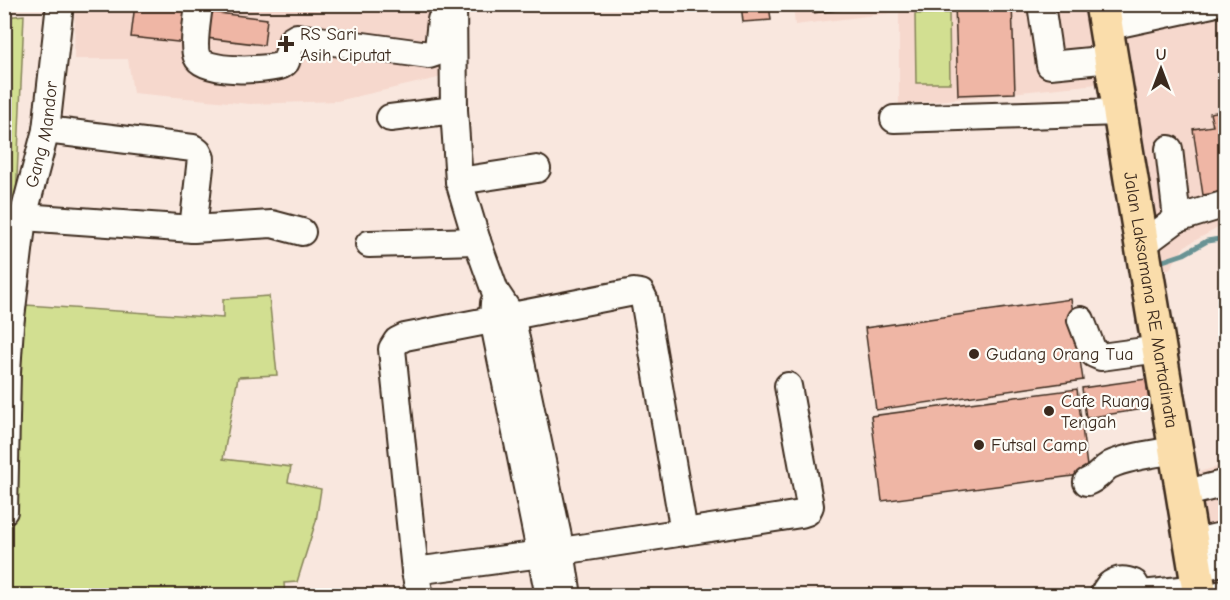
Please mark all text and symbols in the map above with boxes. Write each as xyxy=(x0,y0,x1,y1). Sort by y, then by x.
place label: RS Sari Asih Ciputat xyxy=(300,24,391,66)
marker: RS Sari Asih Ciputat xyxy=(277,35,295,53)
north arrow xyxy=(1131,39,1191,99)
text: U xyxy=(1156,46,1166,64)
street label: Gang Mandor xyxy=(21,79,62,190)
street label: Jalan Laksamana RE Martadinata xyxy=(1119,170,1182,430)
place label: Gudang Orang Tua xyxy=(986,344,1133,365)
marker: Gudang Orang Tua xyxy=(967,347,981,361)
place label: Cafe Ruang Tengah xyxy=(1061,391,1150,433)
marker: Cafe Ruang Tengah xyxy=(1042,404,1056,418)
place label: Futsal Camp xyxy=(991,435,1087,456)
marker: Futsal Camp xyxy=(972,438,986,452)

